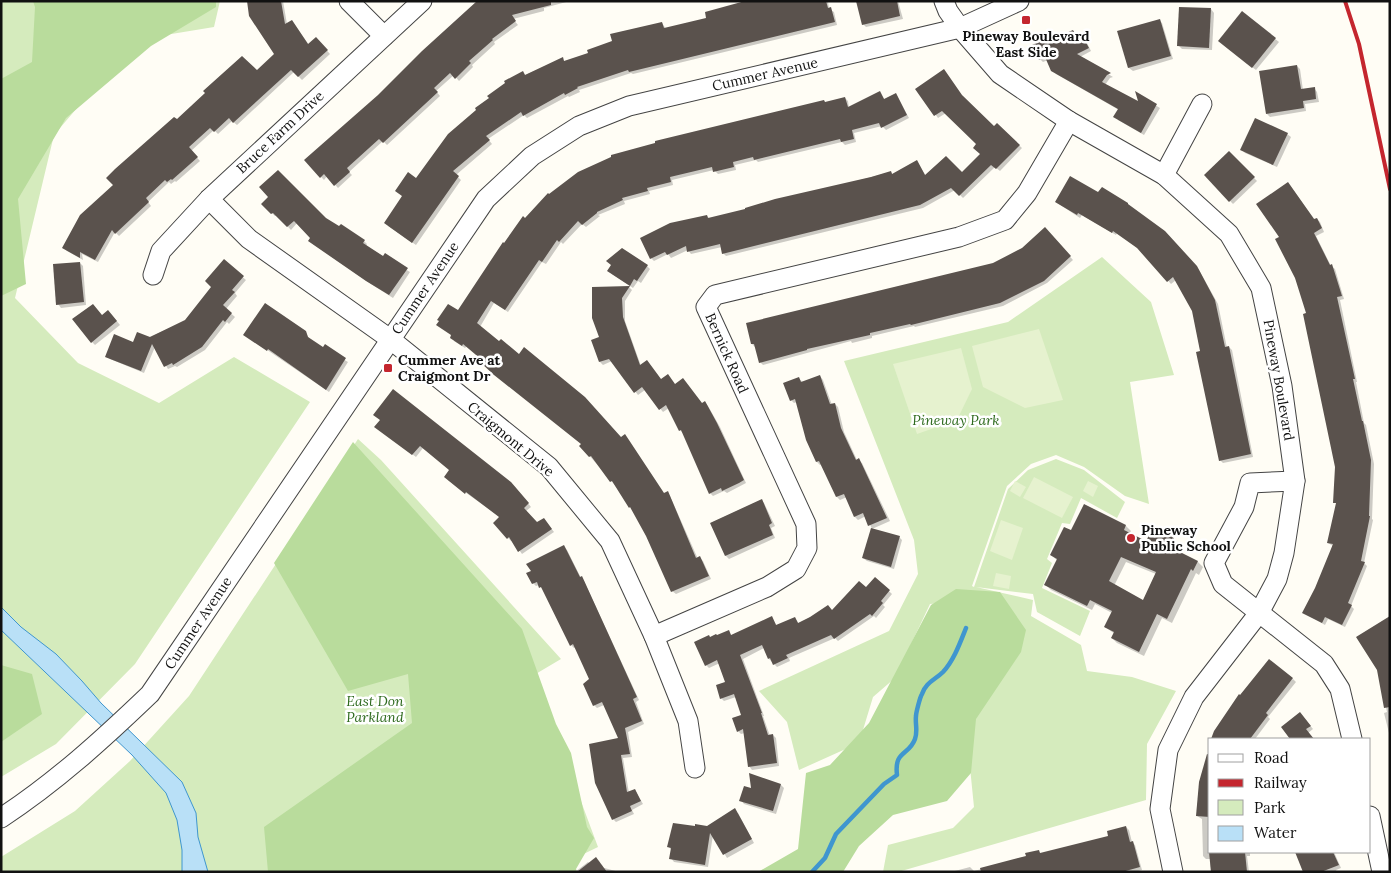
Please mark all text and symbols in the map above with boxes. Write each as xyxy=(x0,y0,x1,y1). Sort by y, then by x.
marker: Pineway Boulevard East Side xyxy=(1020,14,1032,26)
place label: Pineway Boulevard East Side xyxy=(962,27,1090,61)
street label: Cummer Avenue xyxy=(710,53,820,95)
street label: Bruce Farm Drive xyxy=(232,87,328,177)
street label: Cummer Avenue xyxy=(387,238,463,338)
street label: Bernick Road xyxy=(701,310,753,396)
street label: Pineway Boulevard xyxy=(1259,318,1299,442)
place label: Cummer Ave at Craigmont Dr xyxy=(398,351,501,385)
marker: Cummer Ave at Craigmont Dr xyxy=(382,362,394,374)
street label: Craigmont Drive xyxy=(464,397,558,481)
park label: Pineway Park xyxy=(912,411,1000,429)
place label: Pineway Public School xyxy=(1141,521,1232,555)
marker: Pineway Public School xyxy=(1125,532,1137,544)
street label: Cummer Avenue xyxy=(160,573,236,673)
park label: East Don Parkland xyxy=(346,692,404,726)
legend xyxy=(1208,738,1371,853)
text: Road xyxy=(1254,748,1289,767)
text: Railway xyxy=(1254,773,1307,792)
text: Park xyxy=(1254,798,1285,817)
text: Water xyxy=(1254,823,1297,842)

